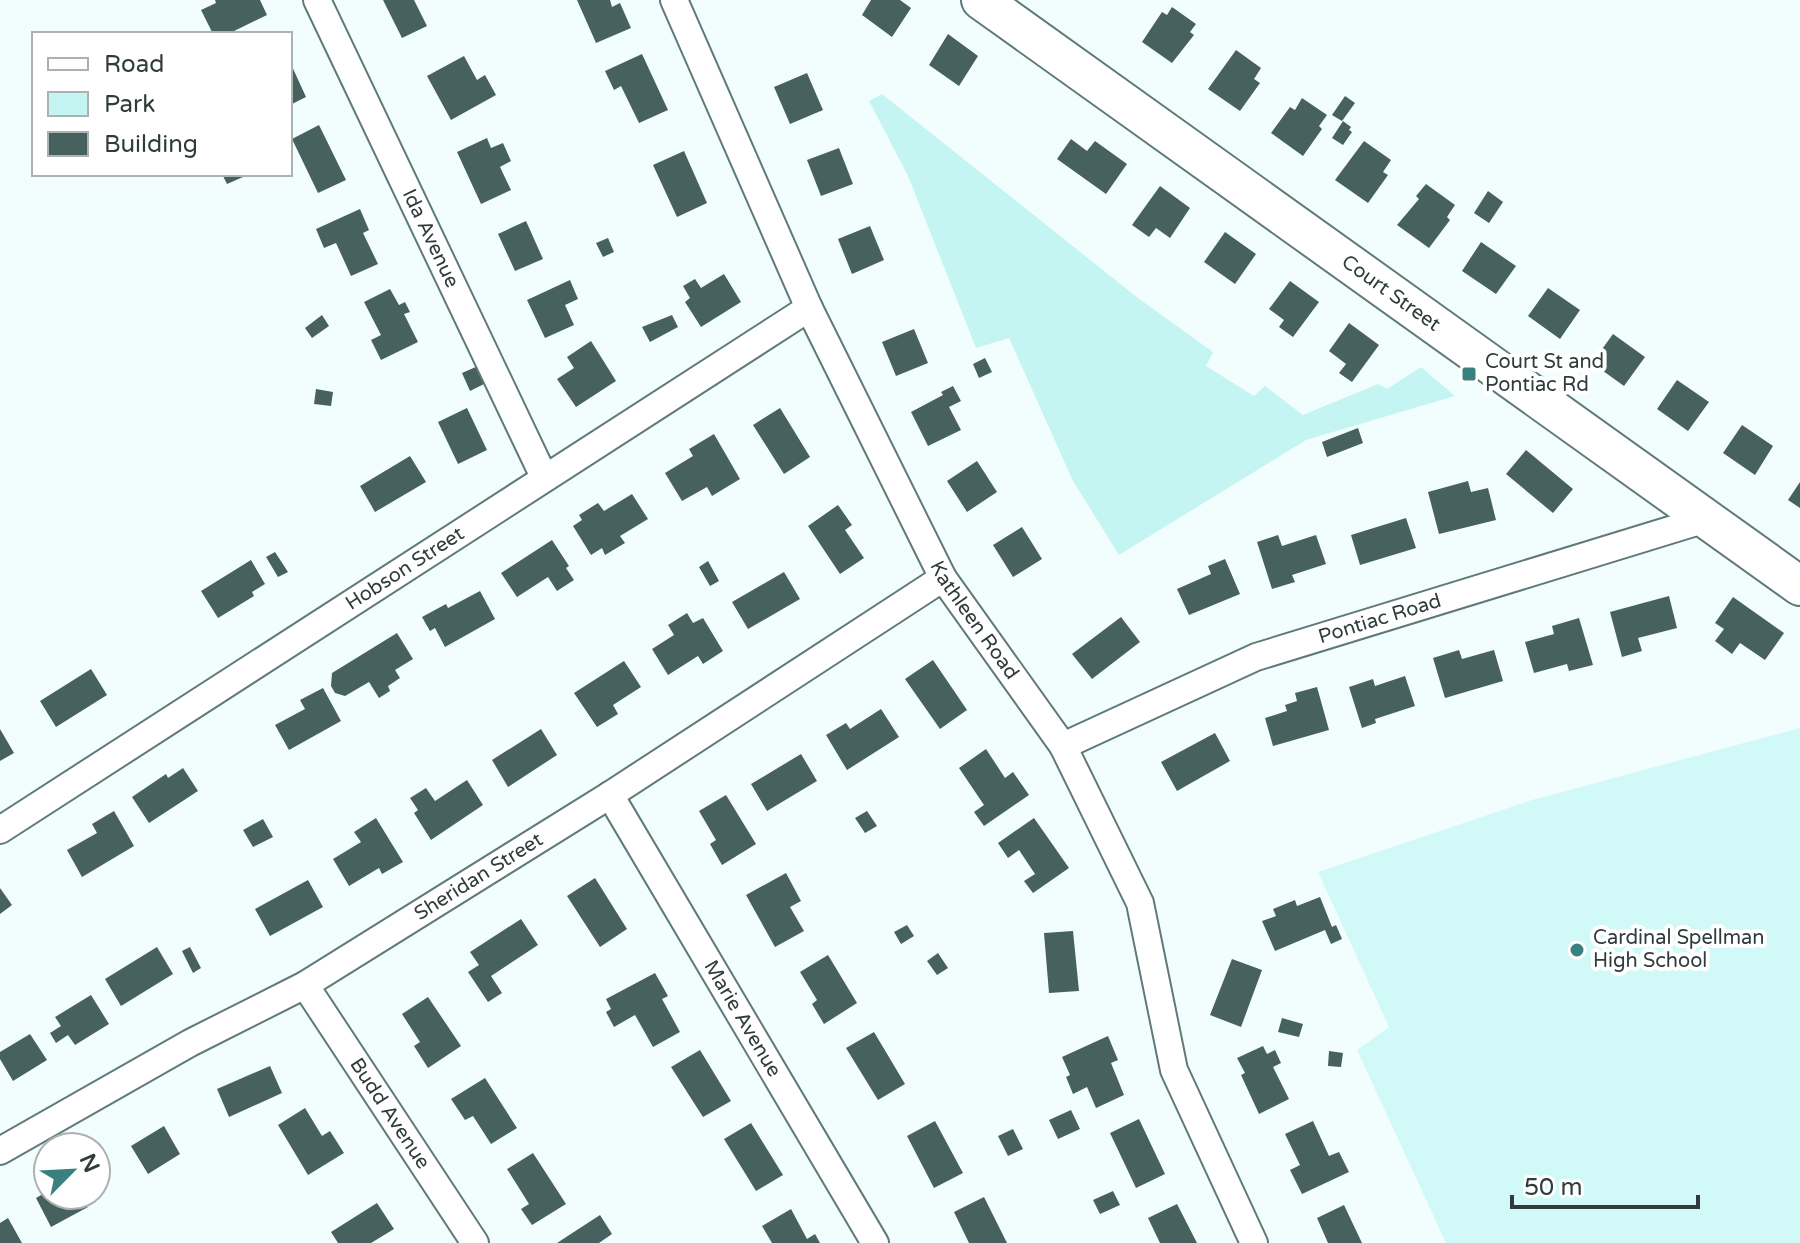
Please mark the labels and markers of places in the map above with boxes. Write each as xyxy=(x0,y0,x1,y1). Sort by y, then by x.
place label: Court St and Pontiac Rd xyxy=(1485,350,1604,397)
marker: Court St and Pontiac Rd xyxy=(1460,365,1478,383)
place label: Cardinal Spellman High School xyxy=(1593,926,1765,973)
marker: Cardinal Spellman High School xyxy=(1568,941,1586,959)

